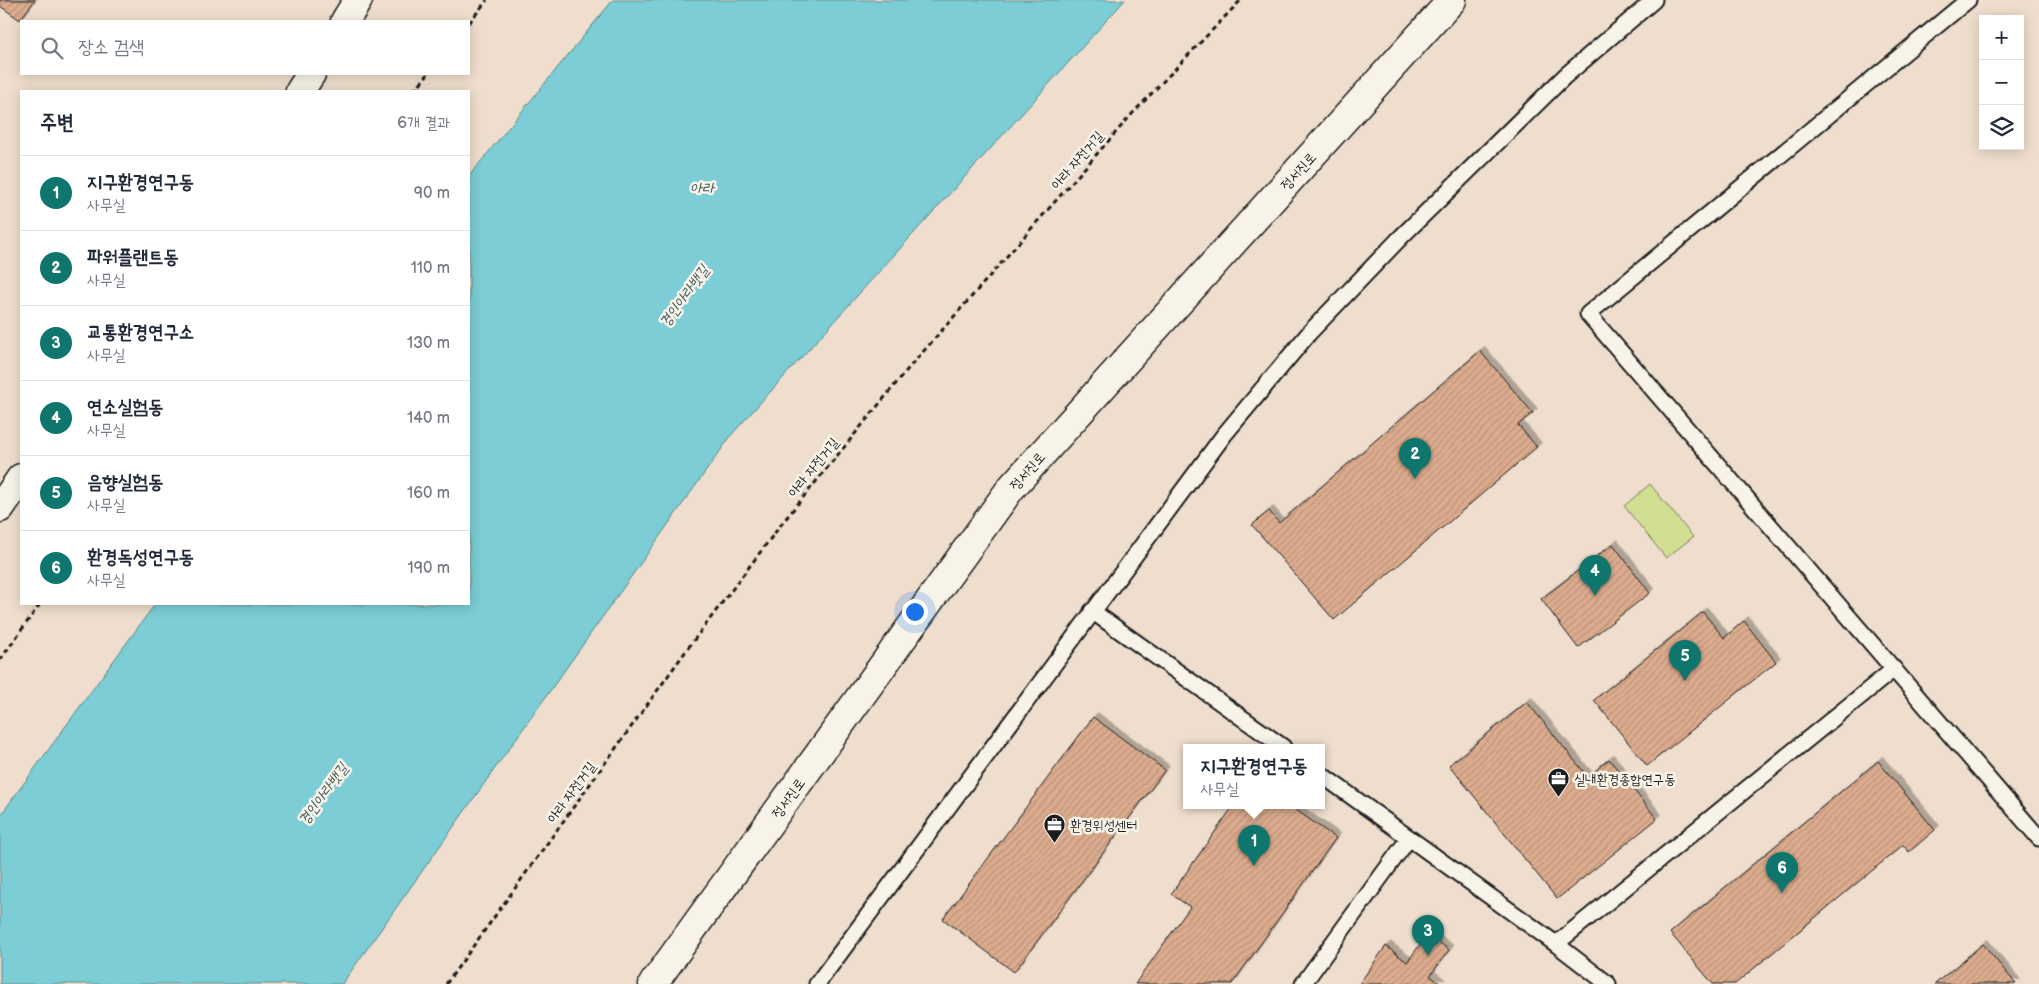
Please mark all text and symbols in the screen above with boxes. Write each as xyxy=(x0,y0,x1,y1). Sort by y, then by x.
map controls xyxy=(1979,15,2024,150)
button: + xyxy=(1979,15,2024,60)
search box xyxy=(20,20,470,75)
icon: search xyxy=(38,34,66,62)
text: 장소 검색 xyxy=(78,36,144,59)
button: − xyxy=(1979,60,2024,105)
button: layers xyxy=(1979,105,2024,150)
text: 주변 xyxy=(40,110,74,135)
text: 6개 결과 xyxy=(397,114,450,133)
street label: 아라 자전거길 xyxy=(1048,127,1108,193)
street label: 정서진로 xyxy=(1277,149,1320,194)
text: 지구환경연구동 xyxy=(87,171,194,194)
water label: 아라 xyxy=(690,179,716,198)
text: 1 xyxy=(53,184,59,203)
text: 90 m xyxy=(414,184,450,203)
text: 사무실 xyxy=(87,196,126,215)
text: 파워플랜트동 xyxy=(87,246,179,269)
text: 2 xyxy=(51,259,61,278)
text: 110 m xyxy=(411,259,450,278)
water label: 경인아라뱃길 xyxy=(655,261,714,331)
text: 사무실 xyxy=(87,271,126,290)
text: 교통환경연구소 xyxy=(87,321,194,344)
text: 3 xyxy=(51,334,61,353)
text: 130 m xyxy=(407,334,450,353)
text: 사무실 xyxy=(87,346,126,365)
text: 연소실험동 xyxy=(87,396,163,419)
text: 4 xyxy=(51,409,61,428)
text: 140 m xyxy=(407,409,450,428)
text: 사무실 xyxy=(87,421,126,440)
street label: 아라 자전거길 xyxy=(784,434,843,500)
pin: 2 xyxy=(1399,438,1431,479)
street label: 정서진로 xyxy=(1006,449,1049,494)
text: 음향실험동 xyxy=(87,471,163,494)
text: 5 xyxy=(51,484,61,503)
text: 160 m xyxy=(407,484,450,503)
text: 사무실 xyxy=(87,496,126,515)
text: 환경독성연구동 xyxy=(87,546,194,569)
pin: 4 xyxy=(1579,555,1611,596)
text: 6 xyxy=(51,559,61,578)
text: 190 m xyxy=(408,559,450,578)
text: 사무실 xyxy=(87,571,126,590)
your location xyxy=(902,599,928,625)
pin: 5 xyxy=(1669,640,1701,681)
popup xyxy=(1183,744,1325,809)
text: 지구환경연구동 xyxy=(1200,755,1308,778)
street label: 아라 자전거길 xyxy=(544,758,600,826)
water label: 경인아라뱃길 xyxy=(294,759,353,829)
office icon: 실내환경종합연구동 xyxy=(1546,767,1570,798)
place label: 실내환경종합연구동 xyxy=(1574,771,1675,788)
street label: 정서진로 xyxy=(768,775,809,822)
text: 사무실 xyxy=(1200,780,1239,799)
office icon: 환경위성센터 xyxy=(1042,813,1066,844)
place label: 환경위성센터 xyxy=(1070,817,1138,834)
pin: 1 xyxy=(1238,825,1270,866)
pin: 6 xyxy=(1766,852,1798,893)
pin: 3 xyxy=(1412,915,1444,956)

